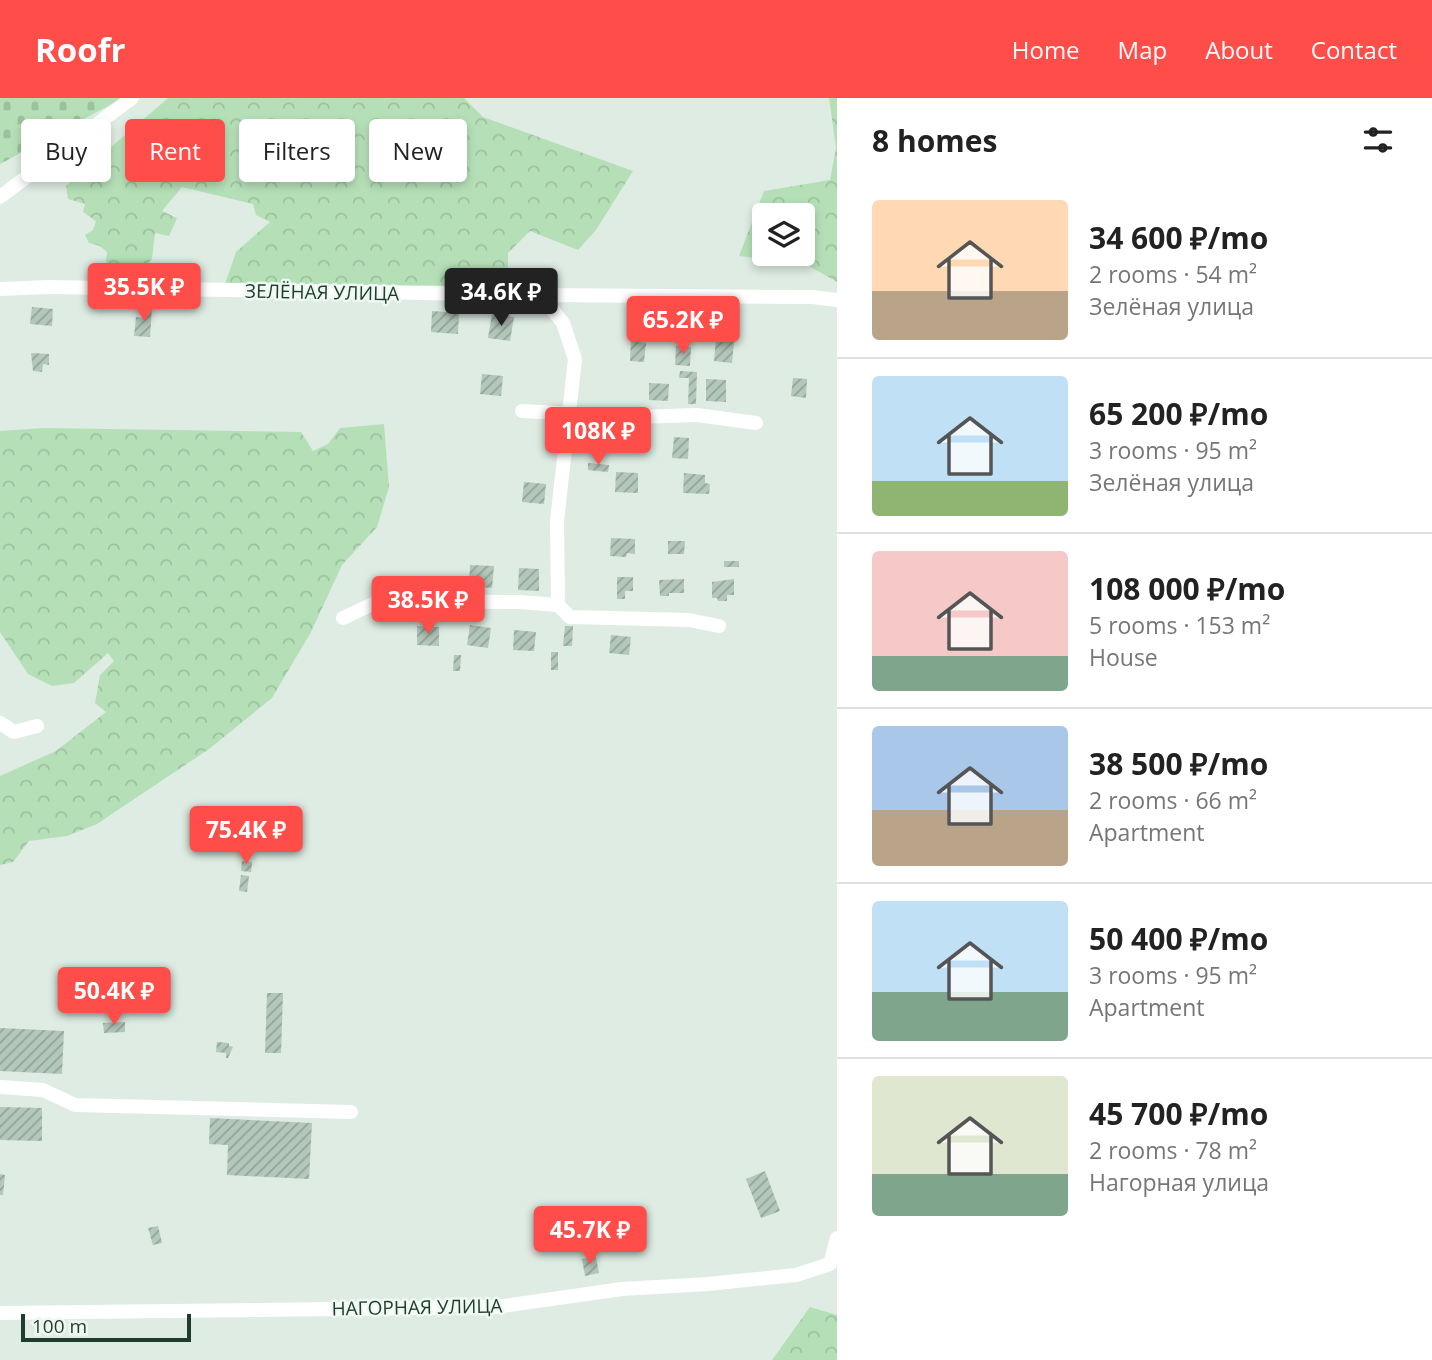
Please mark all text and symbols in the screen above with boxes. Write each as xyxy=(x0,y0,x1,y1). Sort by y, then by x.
text: Roofr xyxy=(35,27,125,72)
text: Home xyxy=(1012,33,1080,66)
text: Map xyxy=(1118,33,1167,66)
text: About xyxy=(1205,33,1273,66)
text: Contact xyxy=(1311,33,1397,66)
chip: Buy xyxy=(21,119,111,182)
chip: Rent xyxy=(125,119,225,182)
chip: Filters xyxy=(239,119,355,182)
chip: New xyxy=(369,119,467,182)
text: 8 homes xyxy=(872,120,997,161)
icon: filters xyxy=(1359,121,1397,159)
map controls xyxy=(752,203,815,266)
button: layers xyxy=(752,203,815,266)
text: 34 600 ₽/mo xyxy=(1089,217,1268,258)
icon: home xyxy=(928,228,1012,312)
text: 2 rooms · 54 m² xyxy=(1089,258,1257,290)
pin: 35.5K ₽ xyxy=(79,264,209,323)
pin: 34.6K ₽ xyxy=(436,268,566,328)
text: 35.5K ₽ xyxy=(104,270,184,302)
text: 34.6K ₽ xyxy=(461,275,541,307)
street label: ЗЕЛЁНАЯ УЛИЦА xyxy=(245,278,399,306)
text: Зелёная улица xyxy=(1089,290,1254,322)
pin: 65.2K ₽ xyxy=(618,296,748,356)
text: 65.2K ₽ xyxy=(643,303,723,335)
text: 65 200 ₽/mo xyxy=(1089,393,1268,434)
icon: home xyxy=(928,404,1012,488)
pin: 108K ₽ xyxy=(541,408,655,467)
text: 108K ₽ xyxy=(561,414,635,446)
text: 3 rooms · 95 m² xyxy=(1089,434,1257,466)
text: Зелёная улица xyxy=(1089,466,1254,498)
text: 108 000 ₽/mo xyxy=(1089,568,1285,609)
pin: 38.5K ₽ xyxy=(363,576,493,636)
icon: home xyxy=(928,579,1012,663)
text: 38.5K ₽ xyxy=(388,583,468,615)
text: 5 rooms · 153 m² xyxy=(1089,609,1270,641)
text: House xyxy=(1089,641,1158,673)
text: 38 500 ₽/mo xyxy=(1089,743,1268,784)
icon: home xyxy=(928,754,1012,838)
text: 2 rooms · 66 m² xyxy=(1089,784,1257,816)
pin: 75.4K ₽ xyxy=(181,806,311,866)
text: 75.4K ₽ xyxy=(206,813,286,845)
text: Apartment xyxy=(1089,816,1205,848)
text: 50 400 ₽/mo xyxy=(1089,918,1268,959)
icon: home xyxy=(928,929,1012,1013)
text: 3 rooms · 95 m² xyxy=(1089,959,1257,991)
pin: 50.4K ₽ xyxy=(49,968,179,1027)
text: 50.4K ₽ xyxy=(74,974,154,1006)
text: Apartment xyxy=(1089,991,1205,1023)
text: 45 700 ₽/mo xyxy=(1089,1093,1268,1134)
icon: home xyxy=(928,1104,1012,1188)
text: 2 rooms · 78 m² xyxy=(1089,1134,1257,1166)
text: Нагорная улица xyxy=(1089,1166,1269,1198)
pin: 45.7K ₽ xyxy=(525,1206,655,1266)
text: 45.7K ₽ xyxy=(550,1213,630,1245)
street label: НАГОРНАЯ УЛИЦА xyxy=(331,1293,503,1321)
scale bar xyxy=(21,1311,191,1343)
text: 100 m xyxy=(32,1313,87,1339)

